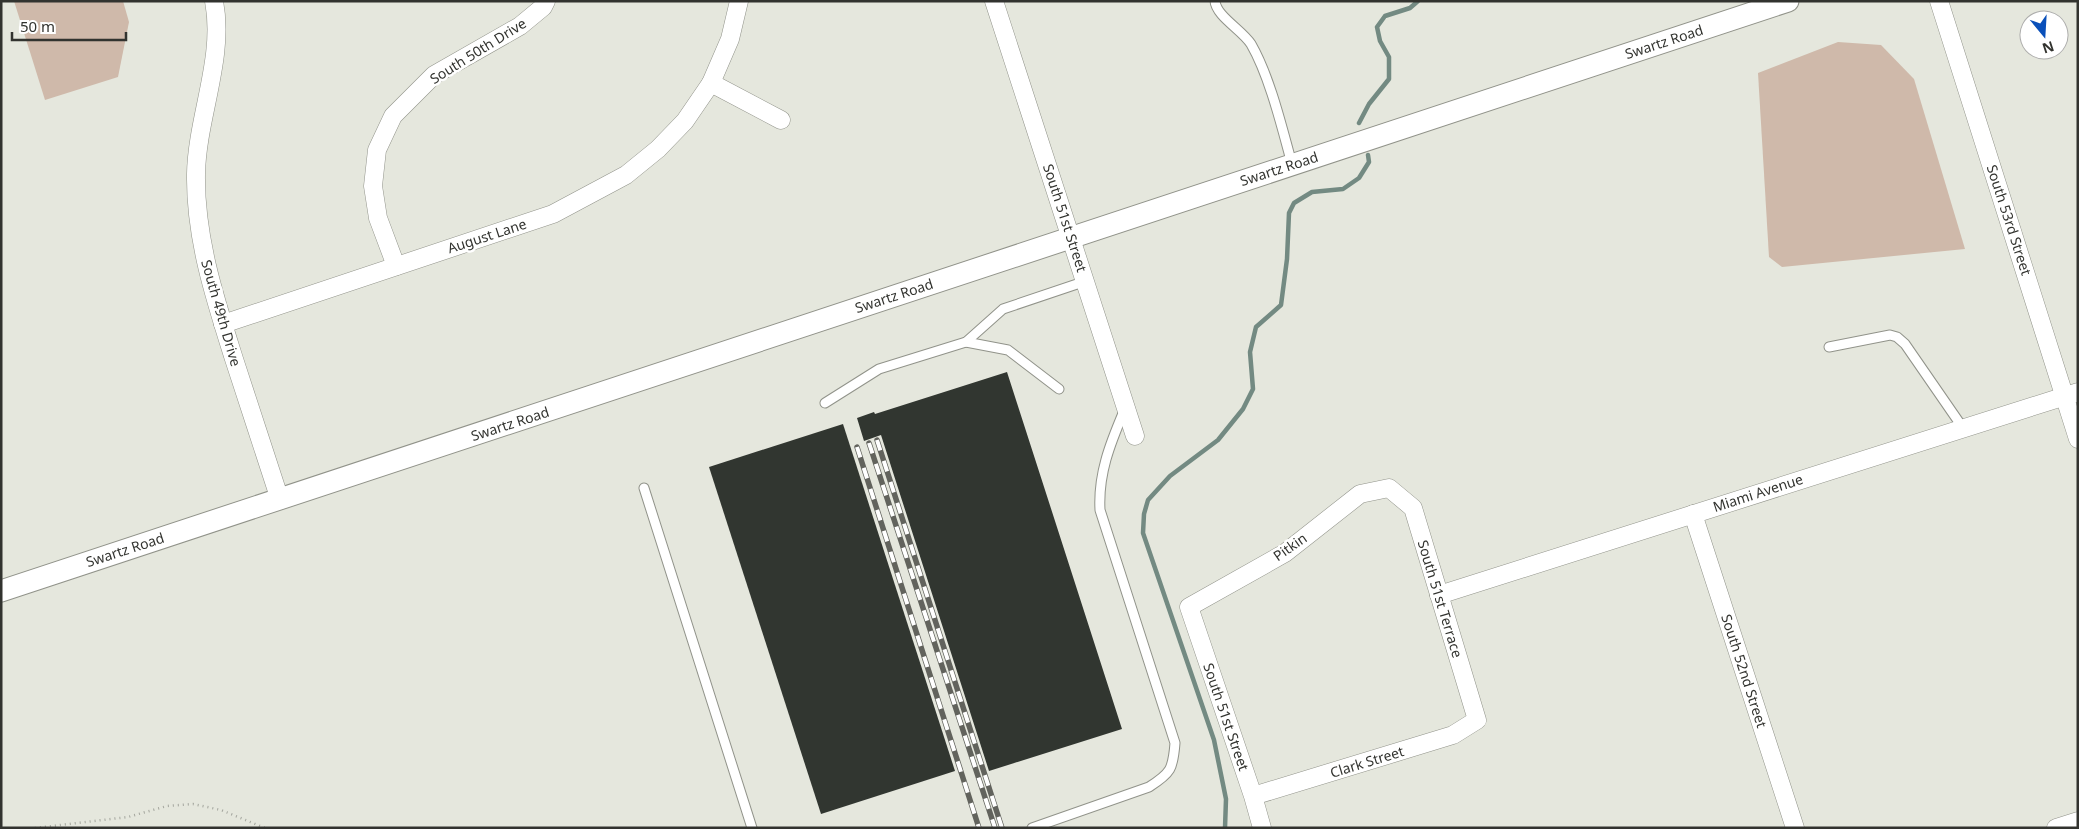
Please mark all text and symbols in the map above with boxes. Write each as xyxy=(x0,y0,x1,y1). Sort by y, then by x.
scale bar xyxy=(12,10,126,42)
north arrow xyxy=(2019,10,2069,60)
street label: South 50th Drive xyxy=(426,13,530,88)
text: 50 m xyxy=(20,16,55,36)
street label: Swartz Road xyxy=(1622,20,1705,63)
text: N xyxy=(2040,37,2057,59)
street label: Swartz Road xyxy=(1237,147,1320,190)
street label: South 51st Street xyxy=(1039,161,1092,274)
street label: South 53rd Street xyxy=(1983,162,2036,277)
street label: August Lane xyxy=(445,214,529,257)
street label: South 49th Drive xyxy=(197,257,246,369)
street label: Swartz Road xyxy=(852,274,935,317)
street label: Swartz Road xyxy=(468,402,551,445)
street label: Miami Avenue xyxy=(1710,469,1805,516)
street label: Swartz Road xyxy=(83,528,166,571)
street label: Pitkin xyxy=(1269,528,1310,565)
street label: South 51st Terrace xyxy=(1414,538,1467,660)
street label: South 52nd Street xyxy=(1717,612,1772,730)
street label: South 51st Street xyxy=(1199,660,1254,773)
street label: Clark Street xyxy=(1328,741,1406,782)

